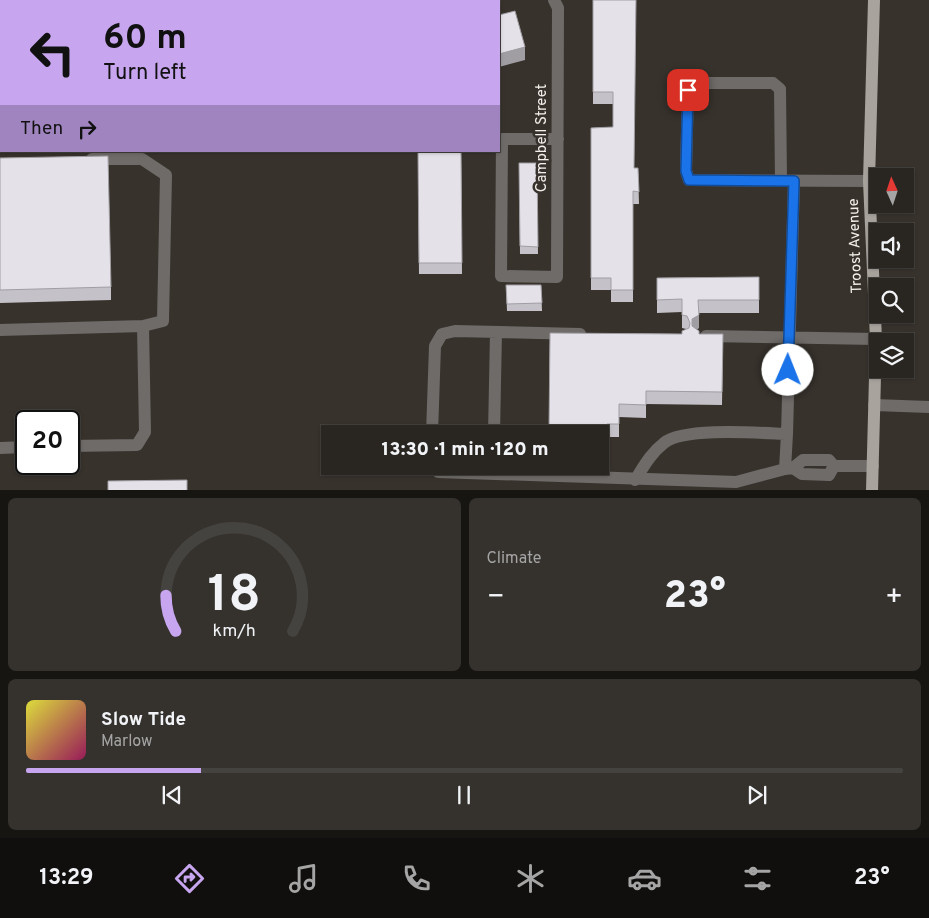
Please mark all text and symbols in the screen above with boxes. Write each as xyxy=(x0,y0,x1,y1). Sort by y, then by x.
text: 60 m xyxy=(103,17,187,61)
icon: left xyxy=(20,20,85,85)
text: Turn left xyxy=(103,60,186,87)
pin xyxy=(667,69,709,111)
icon: arrive xyxy=(674,76,702,104)
street label: Campbell Street xyxy=(533,84,552,192)
icon: right xyxy=(73,115,101,143)
text: Then xyxy=(20,117,63,141)
north arrow xyxy=(869,168,914,212)
map controls xyxy=(869,168,914,378)
street label: Troost Avenue xyxy=(845,198,867,294)
button: sound xyxy=(869,223,914,268)
button: search xyxy=(869,278,914,323)
button: layers xyxy=(869,333,914,378)
position arrow xyxy=(761,343,813,395)
speed limit sign: 20 xyxy=(15,410,80,475)
text: 13:30 · 1 min · 120 m xyxy=(382,438,549,462)
text: Climate xyxy=(487,549,541,569)
text: 18 xyxy=(207,564,261,630)
text: 23° xyxy=(664,573,726,622)
text: − xyxy=(487,580,505,616)
text: + xyxy=(885,580,903,616)
text: km/h xyxy=(213,620,256,643)
text: Slow Tide xyxy=(101,708,186,732)
text: Marlow xyxy=(101,732,153,752)
icon: previous xyxy=(158,781,186,809)
icon: pause xyxy=(450,781,478,809)
icon: next xyxy=(743,781,771,809)
icon: directions xyxy=(172,861,207,896)
icon: music xyxy=(286,861,321,896)
icon: phone xyxy=(399,861,434,896)
icon: climate xyxy=(513,861,548,896)
icon: car xyxy=(627,861,662,896)
icon: filters xyxy=(740,861,775,896)
text: 13:29 xyxy=(39,865,94,892)
text: 23° xyxy=(854,865,890,892)

